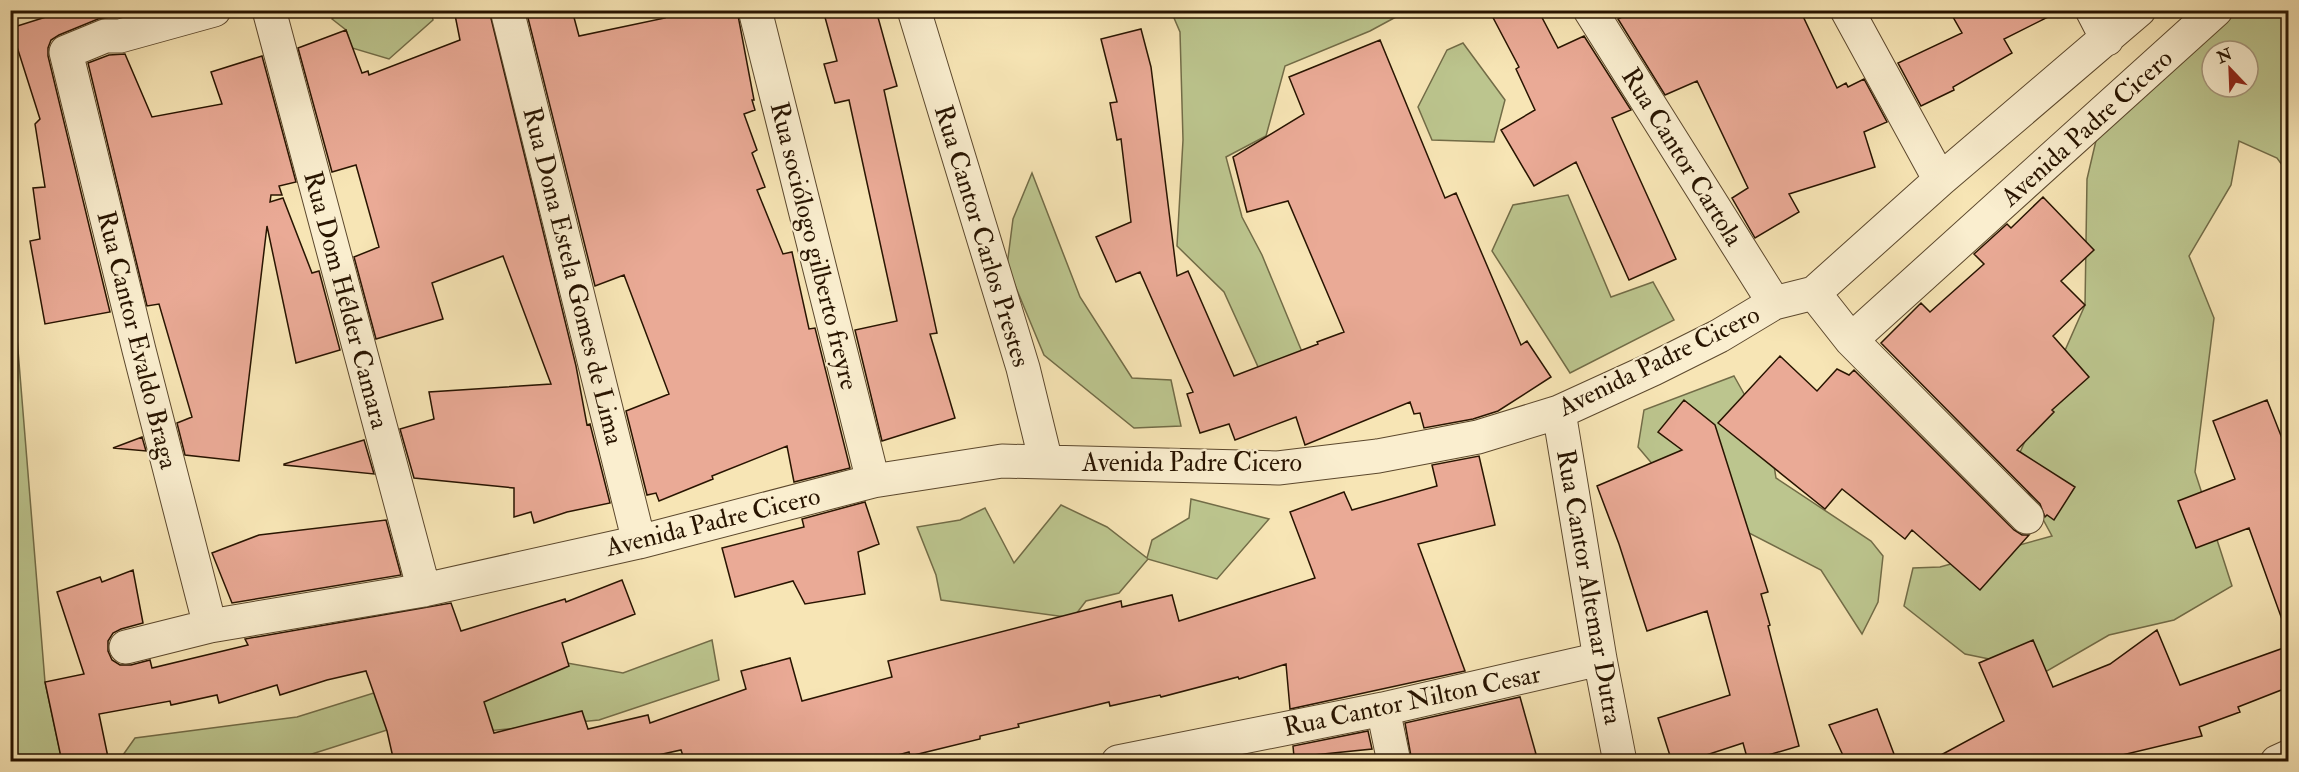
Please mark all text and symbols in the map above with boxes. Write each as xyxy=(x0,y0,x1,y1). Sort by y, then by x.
north arrow xyxy=(2200,39,2260,99)
street label: Avenida Padre Cicero xyxy=(1994,43,2179,214)
text: N xyxy=(2213,44,2236,69)
street label: Rua Cantor Cartola xyxy=(1614,62,1750,252)
street label: Rua sociólogo gilberto freyre xyxy=(763,99,865,393)
street label: Rua Cantor Carlos Prestes xyxy=(927,101,1037,371)
street label: Rua Dona Estela Gomes de Lima xyxy=(516,104,631,448)
street label: Rua Dom Hélder Camara xyxy=(296,168,396,433)
street label: Rua Cantor Evaldo Braga xyxy=(89,208,185,473)
street label: Avenida Padre Cicero xyxy=(1552,298,1765,424)
street label: Avenida Padre Cicero xyxy=(1081,447,1302,479)
street label: Rua Cantor Altemar Dutra xyxy=(1549,447,1629,727)
street label: Avenida Padre Cicero xyxy=(601,480,824,564)
street label: Rua Cantor Nilton Cesar xyxy=(1280,658,1544,744)

